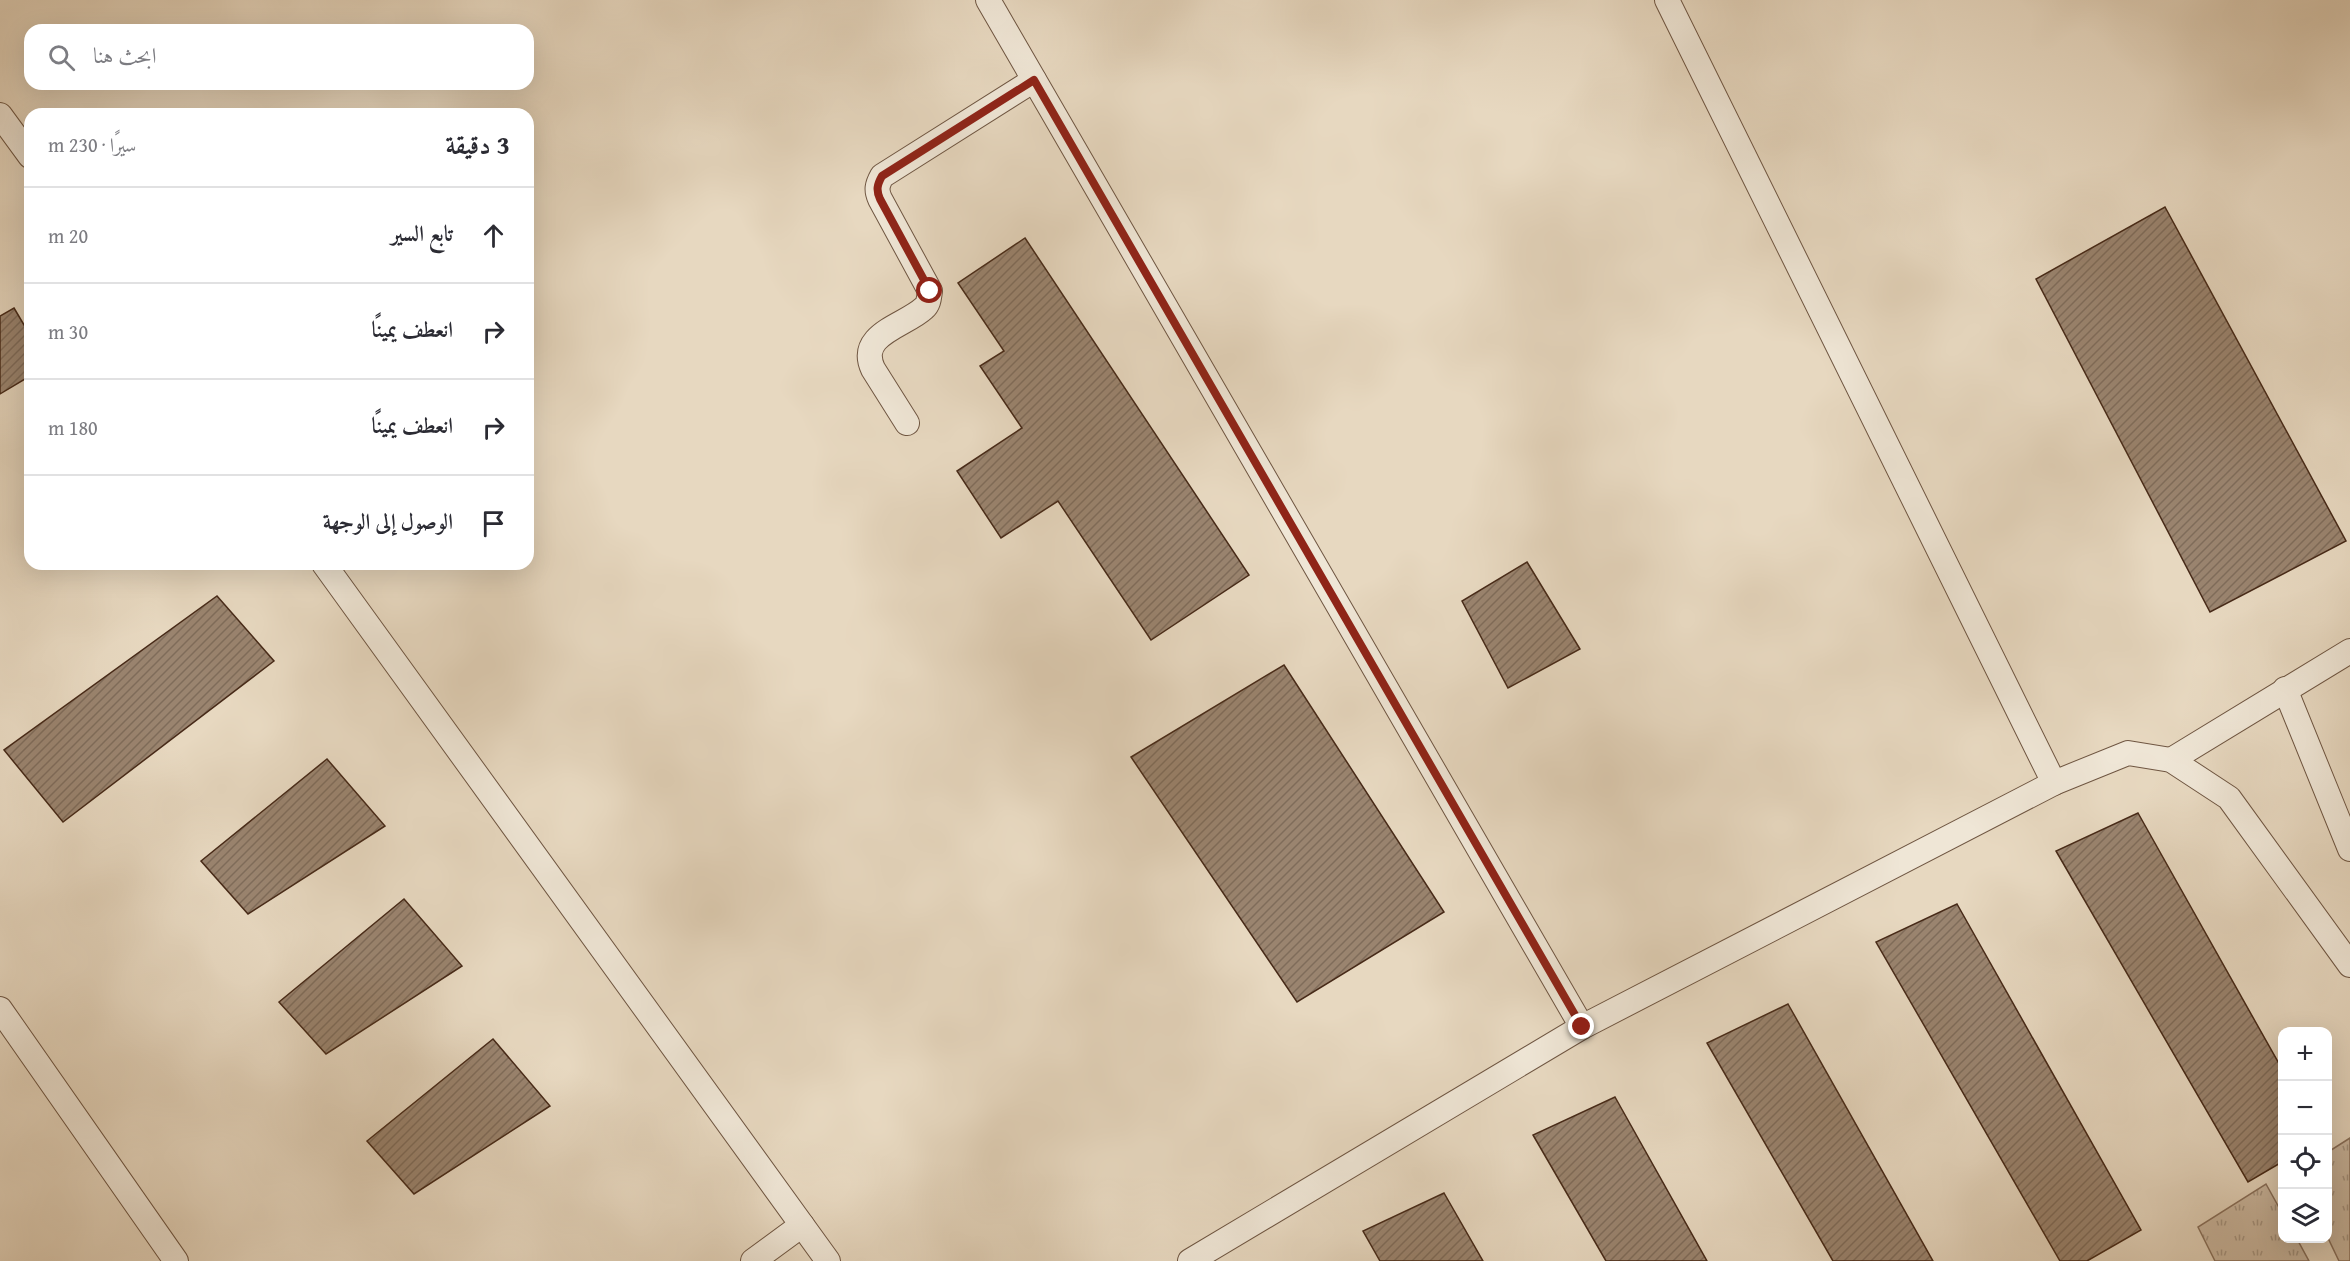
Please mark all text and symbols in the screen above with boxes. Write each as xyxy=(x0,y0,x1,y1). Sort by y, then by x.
search box xyxy=(24,24,534,90)
text: ابحث هنا xyxy=(93,39,157,71)
icon: search xyxy=(45,41,78,74)
text: 3 دقيقة xyxy=(445,125,510,164)
text: سيرًا · 230 m xyxy=(48,130,136,159)
text: تابع السير xyxy=(391,217,453,249)
icon: ahead xyxy=(477,219,510,252)
text: 20 m xyxy=(48,221,88,250)
route start xyxy=(916,277,942,303)
text: انعطف يمينًا xyxy=(372,313,453,345)
icon: right xyxy=(477,315,510,348)
text: 30 m xyxy=(48,317,88,346)
text: انعطف يمينًا xyxy=(372,409,453,441)
icon: right xyxy=(477,411,510,444)
text: 180 m xyxy=(48,413,98,442)
text: الوصول إلى الوجهة xyxy=(323,505,453,537)
icon: arrive xyxy=(477,507,510,540)
route end xyxy=(1568,1013,1594,1039)
map controls xyxy=(2278,1027,2332,1243)
button: + xyxy=(2278,1027,2332,1081)
button: − xyxy=(2278,1081,2332,1135)
button: locate xyxy=(2278,1135,2332,1189)
button: layers xyxy=(2278,1189,2332,1243)

